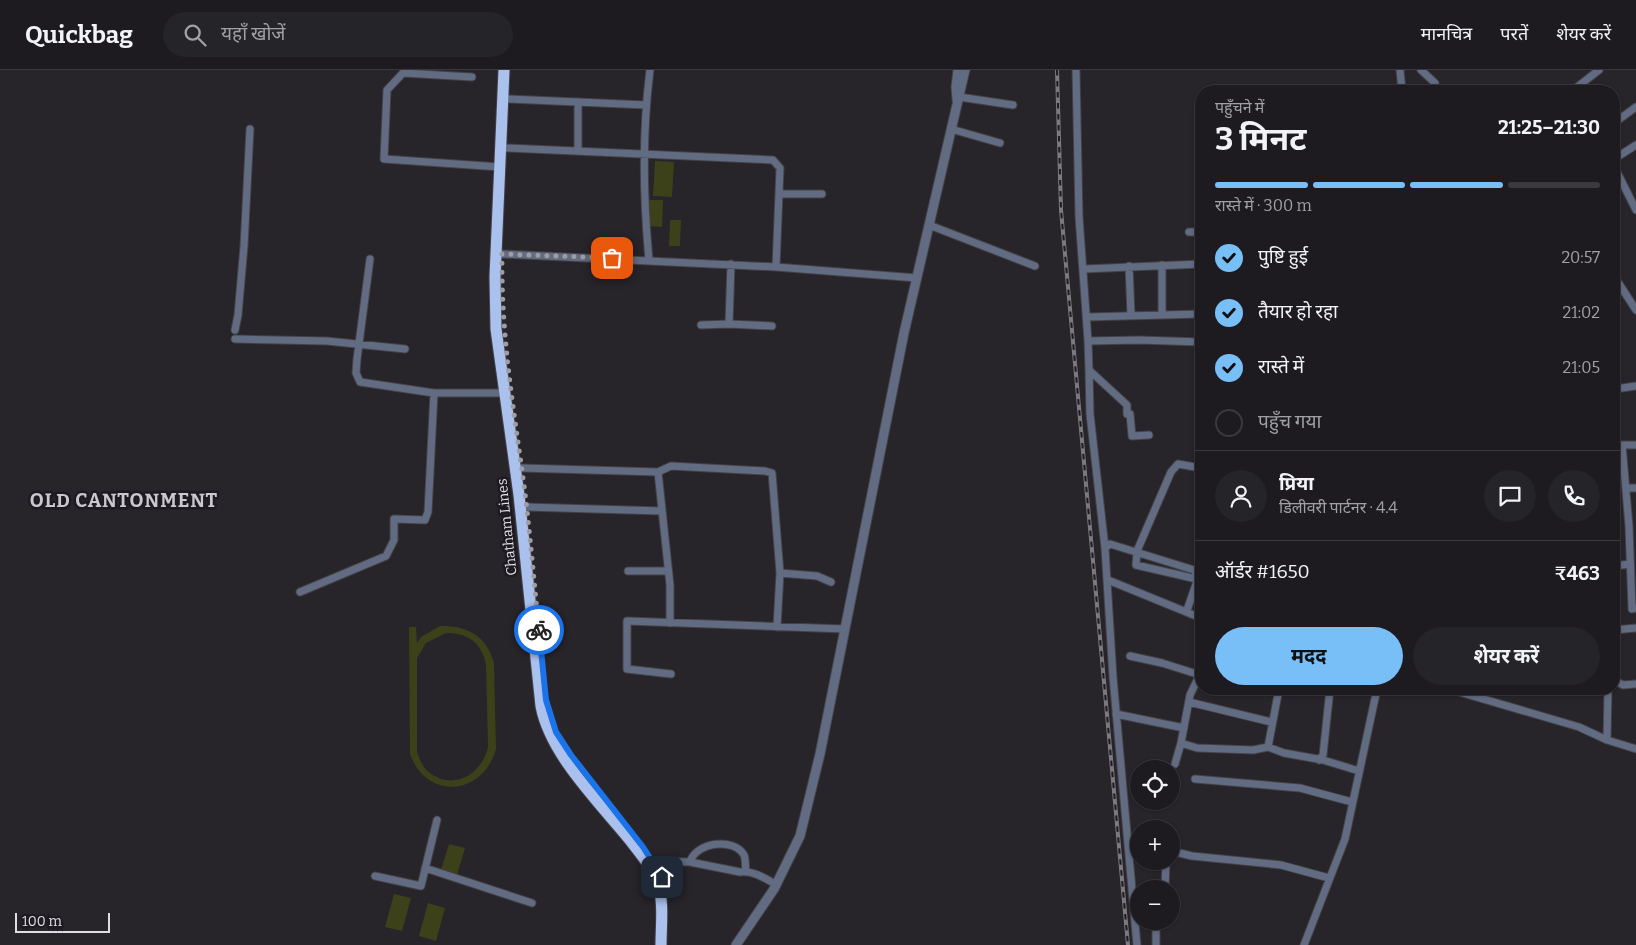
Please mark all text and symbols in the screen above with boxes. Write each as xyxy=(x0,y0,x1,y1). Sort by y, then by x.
search box xyxy=(163,12,513,57)
text: Quickbag xyxy=(25,21,133,49)
icon: search xyxy=(181,21,209,49)
text: यहाँ खोजें xyxy=(221,22,285,45)
text: मानचित्र xyxy=(1421,23,1472,45)
text: परतें xyxy=(1500,23,1528,45)
text: शेयर करें xyxy=(1556,23,1611,45)
text: पहुँचने में xyxy=(1215,98,1264,117)
text: 21:25–21:30 xyxy=(1498,116,1600,139)
text: 3 मिनट xyxy=(1215,120,1306,158)
text: रास्ते में · 300 m xyxy=(1215,196,1312,215)
pin xyxy=(591,237,633,279)
icon: bag xyxy=(598,244,626,272)
icon: check xyxy=(1215,244,1243,272)
text: पुष्टि हुई xyxy=(1258,245,1308,268)
text: 20:57 xyxy=(1561,248,1600,267)
icon: check xyxy=(1215,299,1243,327)
text: तैयार हो रहा xyxy=(1258,300,1338,323)
text: 21:02 xyxy=(1562,303,1600,322)
icon: check xyxy=(1215,354,1243,382)
text: रास्ते में xyxy=(1258,355,1304,378)
text: 21:05 xyxy=(1563,358,1600,377)
text: पहुँच गया xyxy=(1258,410,1321,433)
button: person xyxy=(1215,470,1267,522)
button: chat xyxy=(1484,470,1536,522)
button: phone xyxy=(1548,470,1600,522)
text: प्रिया xyxy=(1279,472,1314,495)
street label: Chatham Lines xyxy=(493,478,521,576)
district label: OLD CANTONMENT xyxy=(30,489,218,512)
text: डिलीवरी पार्टनर · 4.4 xyxy=(1279,498,1398,517)
text: ऑर्डर #1650 xyxy=(1215,560,1310,583)
text: ₹463 xyxy=(1554,562,1600,585)
courier xyxy=(514,605,564,655)
icon: bike xyxy=(525,616,553,644)
button: मदद xyxy=(1215,627,1403,685)
button: शेयर करें xyxy=(1413,627,1600,685)
map controls xyxy=(1130,760,1180,930)
button: locate xyxy=(1130,760,1180,810)
button: + xyxy=(1130,820,1180,870)
pin xyxy=(641,856,683,898)
icon: home xyxy=(648,863,676,891)
button: − xyxy=(1130,880,1180,930)
scale bar xyxy=(15,910,110,933)
text: 100 m xyxy=(22,913,62,930)

